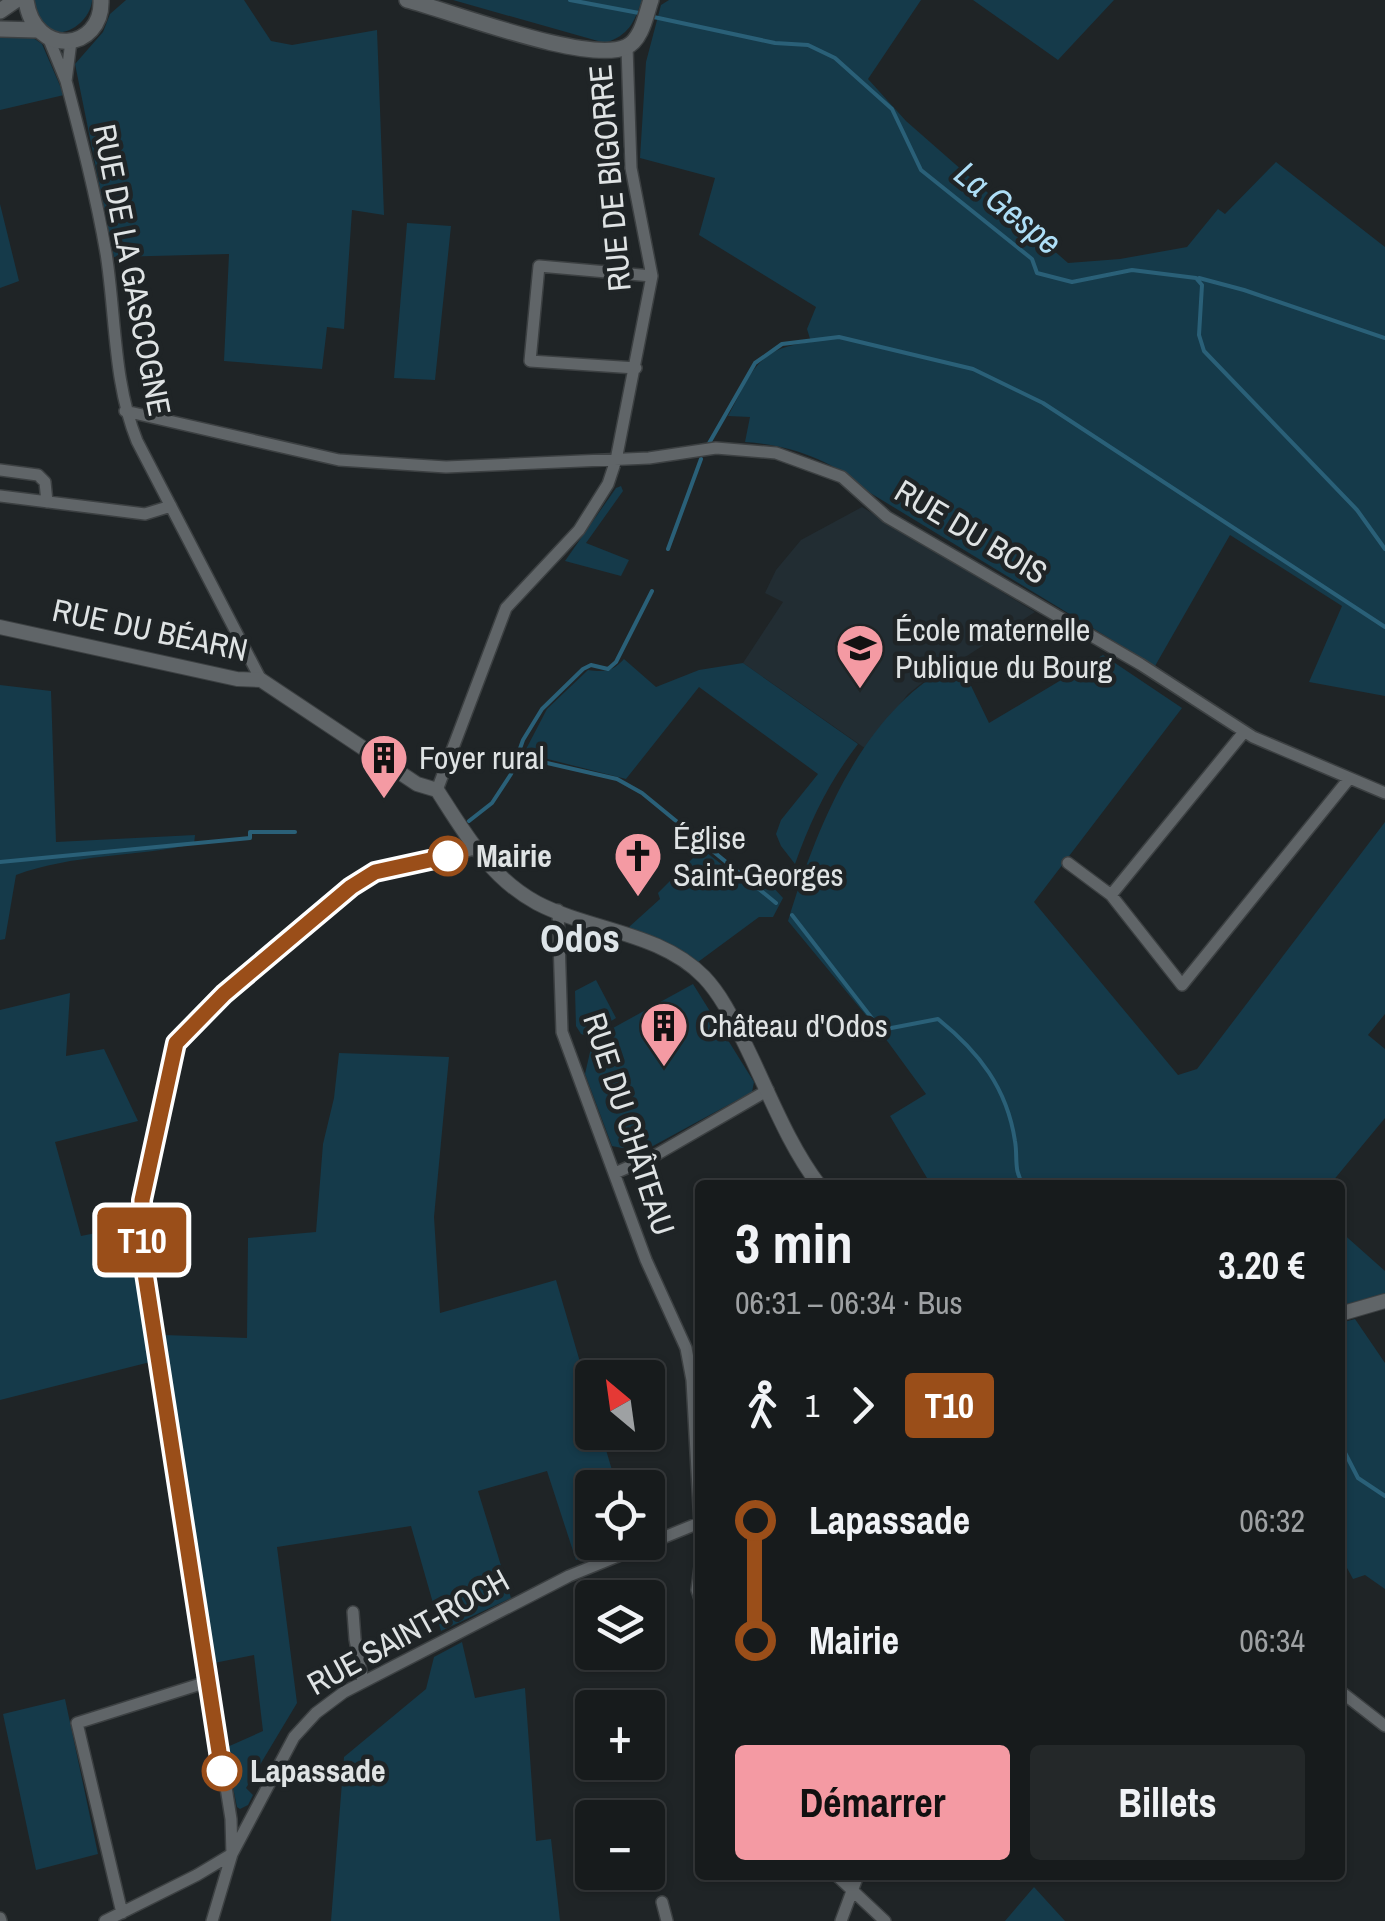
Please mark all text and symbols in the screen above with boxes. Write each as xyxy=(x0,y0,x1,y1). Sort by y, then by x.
street label: RUE DE BIGORRE xyxy=(578,63,641,293)
street label: RUE DE LA GASCOGNE xyxy=(83,120,182,419)
water label: La Gespe xyxy=(945,150,1071,265)
street label: RUE DU BOIS xyxy=(887,469,1055,594)
street label: RUE DU BÉARN xyxy=(49,588,252,671)
place label: École maternelle Publique du Bourg xyxy=(895,608,1113,688)
school or university icon: École maternelle Publique du Bourg xyxy=(834,622,886,690)
building icon: Foyer rural xyxy=(358,732,410,800)
place label: Foyer rural xyxy=(419,736,545,779)
place label: Église Saint-Georges xyxy=(673,816,844,896)
church icon: Église Saint-Georges xyxy=(612,830,664,898)
place label: Mairie xyxy=(476,834,552,877)
marker: Mairie xyxy=(429,837,467,875)
district label: Odos xyxy=(540,913,620,964)
building icon: Château d'Odos xyxy=(638,1000,690,1068)
place label: Château d'Odos xyxy=(699,1004,888,1047)
street label: RUE DU CHÂTEAU xyxy=(573,1007,686,1240)
text: 3 min xyxy=(735,1206,853,1280)
line badge: T10 xyxy=(84,1208,200,1272)
text: T10 xyxy=(117,1217,167,1264)
text: 3.20 € xyxy=(1218,1240,1305,1291)
text: 06:31 – 06:34 · Bus xyxy=(735,1281,963,1324)
north arrow xyxy=(575,1360,665,1450)
map controls xyxy=(575,1360,665,1890)
icon: walk xyxy=(735,1378,790,1433)
icon: forward xyxy=(835,1378,890,1433)
text: T10 xyxy=(925,1382,974,1429)
text: 1 xyxy=(805,1384,820,1427)
button: locate xyxy=(575,1470,665,1560)
text: Lapassade xyxy=(809,1495,970,1546)
text: 06:32 xyxy=(1239,1499,1305,1542)
street label: RUE SAINT-ROCH xyxy=(299,1558,516,1705)
button: layers xyxy=(575,1580,665,1670)
text: Mairie xyxy=(809,1615,899,1666)
text: 06:34 xyxy=(1239,1619,1305,1662)
button: + xyxy=(575,1690,665,1780)
button: Démarrer xyxy=(735,1745,1010,1860)
button: Billets xyxy=(1030,1745,1305,1860)
place label: Lapassade xyxy=(250,1749,386,1792)
marker: Lapassade xyxy=(203,1752,241,1790)
button: − xyxy=(575,1800,665,1890)

